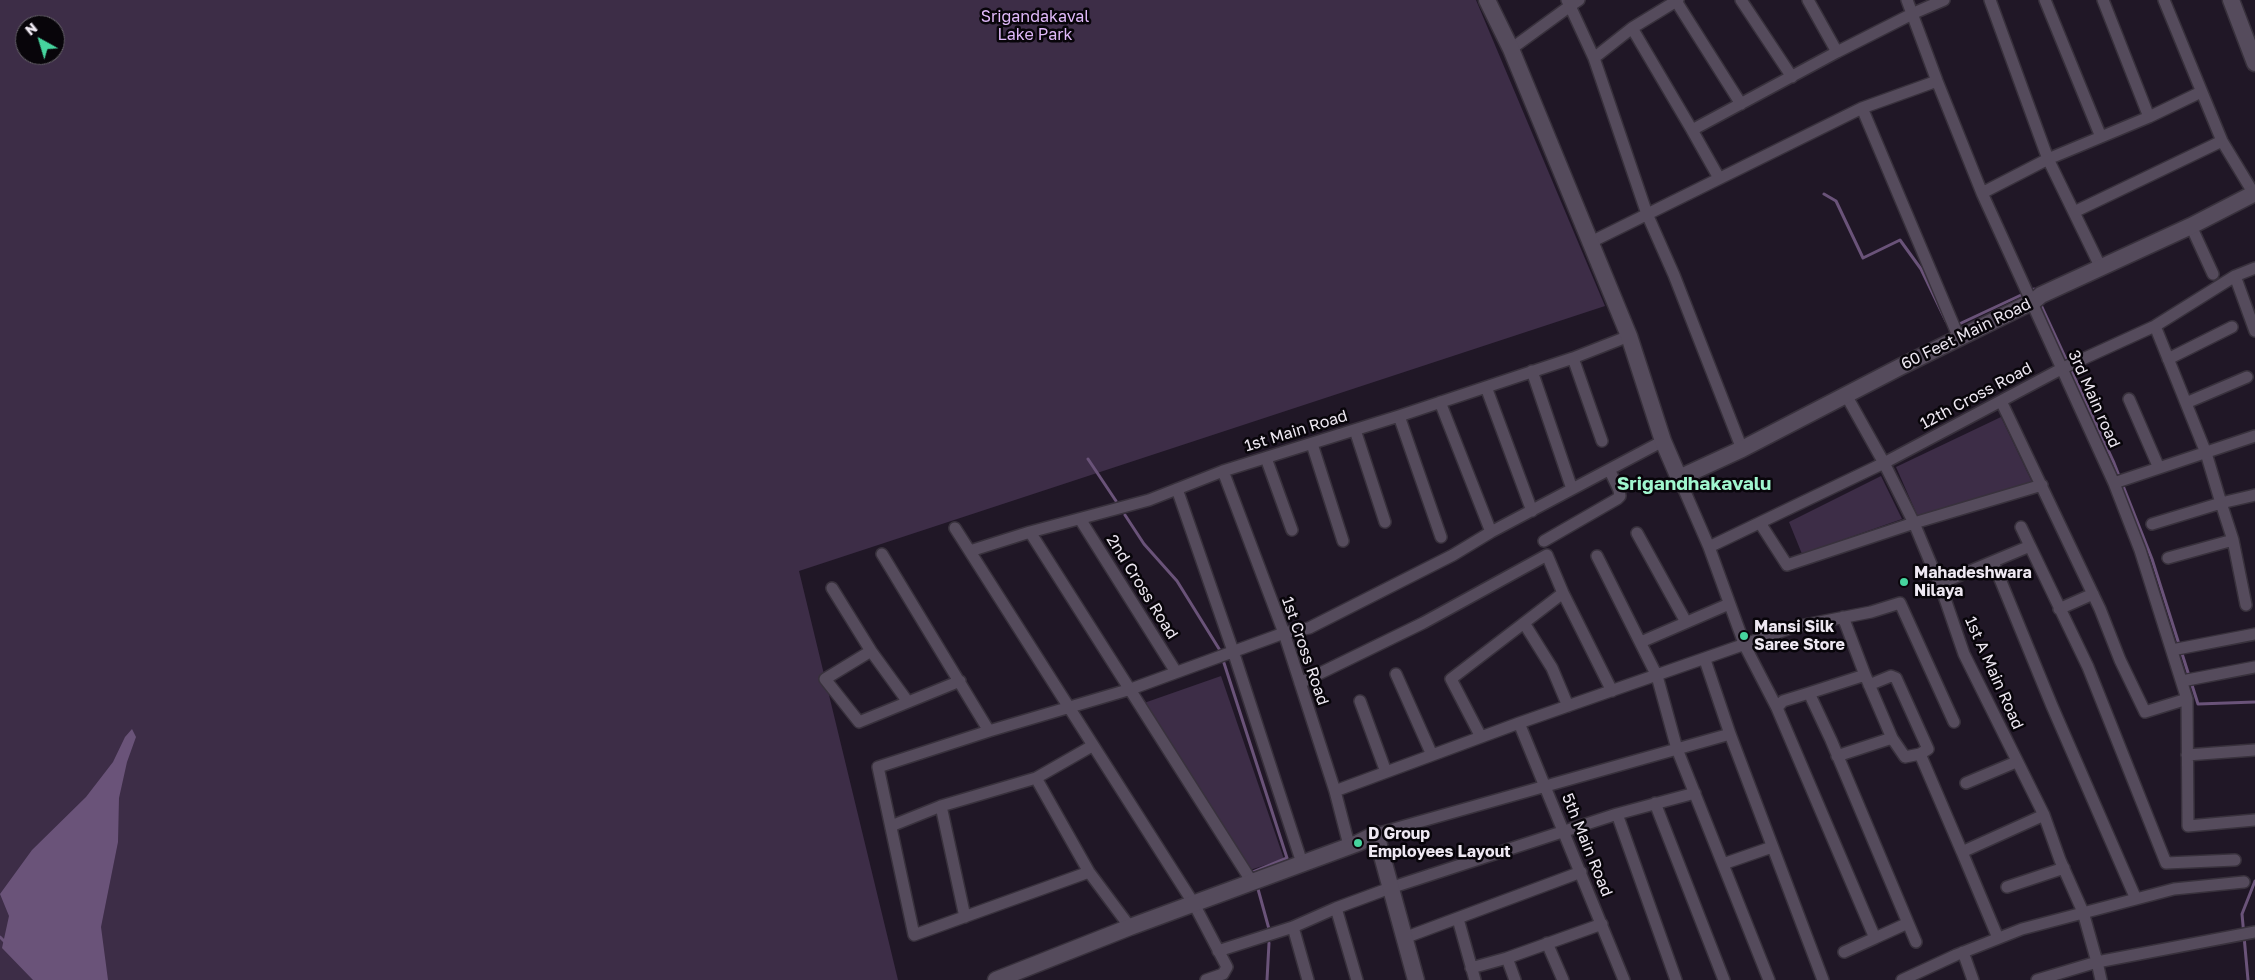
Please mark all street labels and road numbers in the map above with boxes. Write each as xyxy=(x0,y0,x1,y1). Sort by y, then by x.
street label: 60 Feet Main Road xyxy=(1898,294,2034,374)
street label: 3rd Main road xyxy=(2064,347,2124,451)
street label: 12th Cross Road xyxy=(1917,358,2035,434)
street label: 1st Main Road xyxy=(1242,406,1350,456)
street label: 2nd Cross Road xyxy=(1102,531,1182,643)
street label: 1st Cross Road xyxy=(1277,594,1333,708)
street label: 1st A Main Road xyxy=(1961,614,2027,732)
street label: 5th Main Road xyxy=(1558,791,1616,899)

